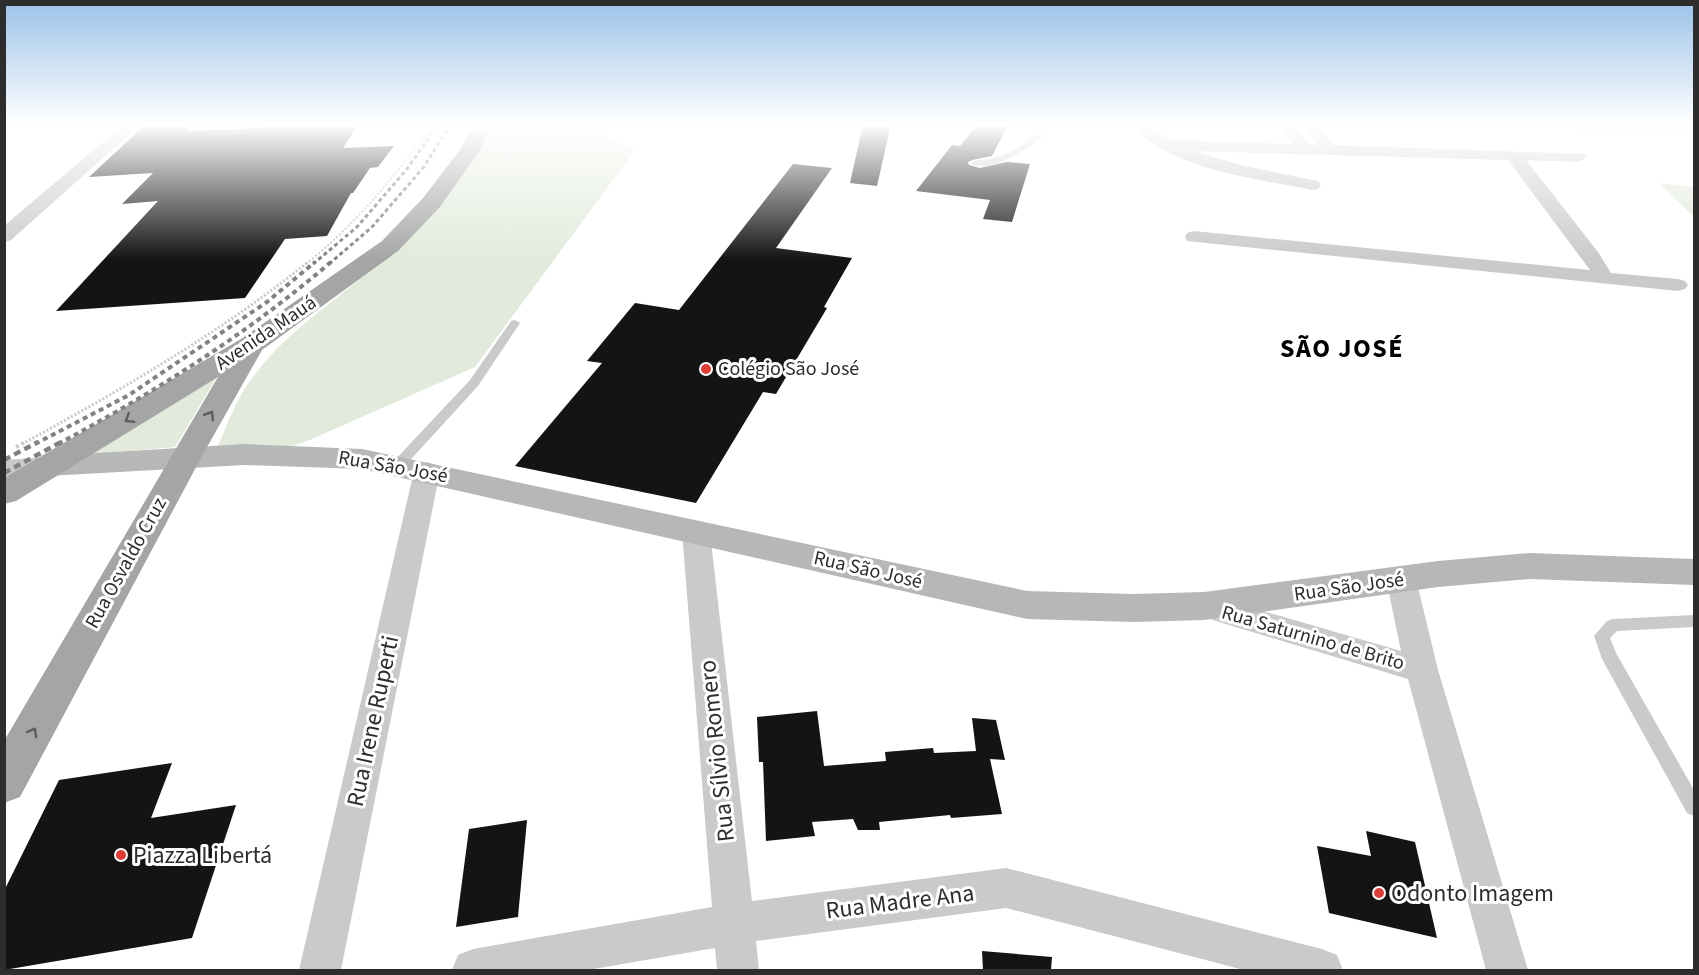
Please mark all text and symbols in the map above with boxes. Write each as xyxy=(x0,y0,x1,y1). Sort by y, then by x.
street label: Avenida Mauá xyxy=(210,289,322,377)
district label: SÃO JOSÉ xyxy=(1280,330,1404,367)
place label: Colégio São José xyxy=(718,355,859,383)
marker: Colégio São José xyxy=(699,362,713,376)
one-way arrow xyxy=(202,411,214,421)
one-way arrow xyxy=(125,412,136,423)
street label: Rua São José xyxy=(336,444,450,490)
street label: Rua Osvaldo Cruz xyxy=(78,492,174,634)
street label: Rua São José xyxy=(811,544,925,596)
street label: Rua São José xyxy=(1292,565,1406,609)
street label: Rua Saturnino de Brito xyxy=(1218,598,1408,678)
street label: Rua Irene Ruperti xyxy=(338,632,408,810)
street label: Rua Sílvio Romero xyxy=(690,658,744,844)
one-way arrow xyxy=(26,728,37,738)
place label: Piazza Libertá xyxy=(133,838,272,873)
marker: Piazza Libertá xyxy=(114,848,128,862)
street label: Rua Madre Ana xyxy=(824,876,976,928)
place label: Odonto Imagem xyxy=(1391,876,1554,911)
marker: Odonto Imagem xyxy=(1372,886,1386,900)

